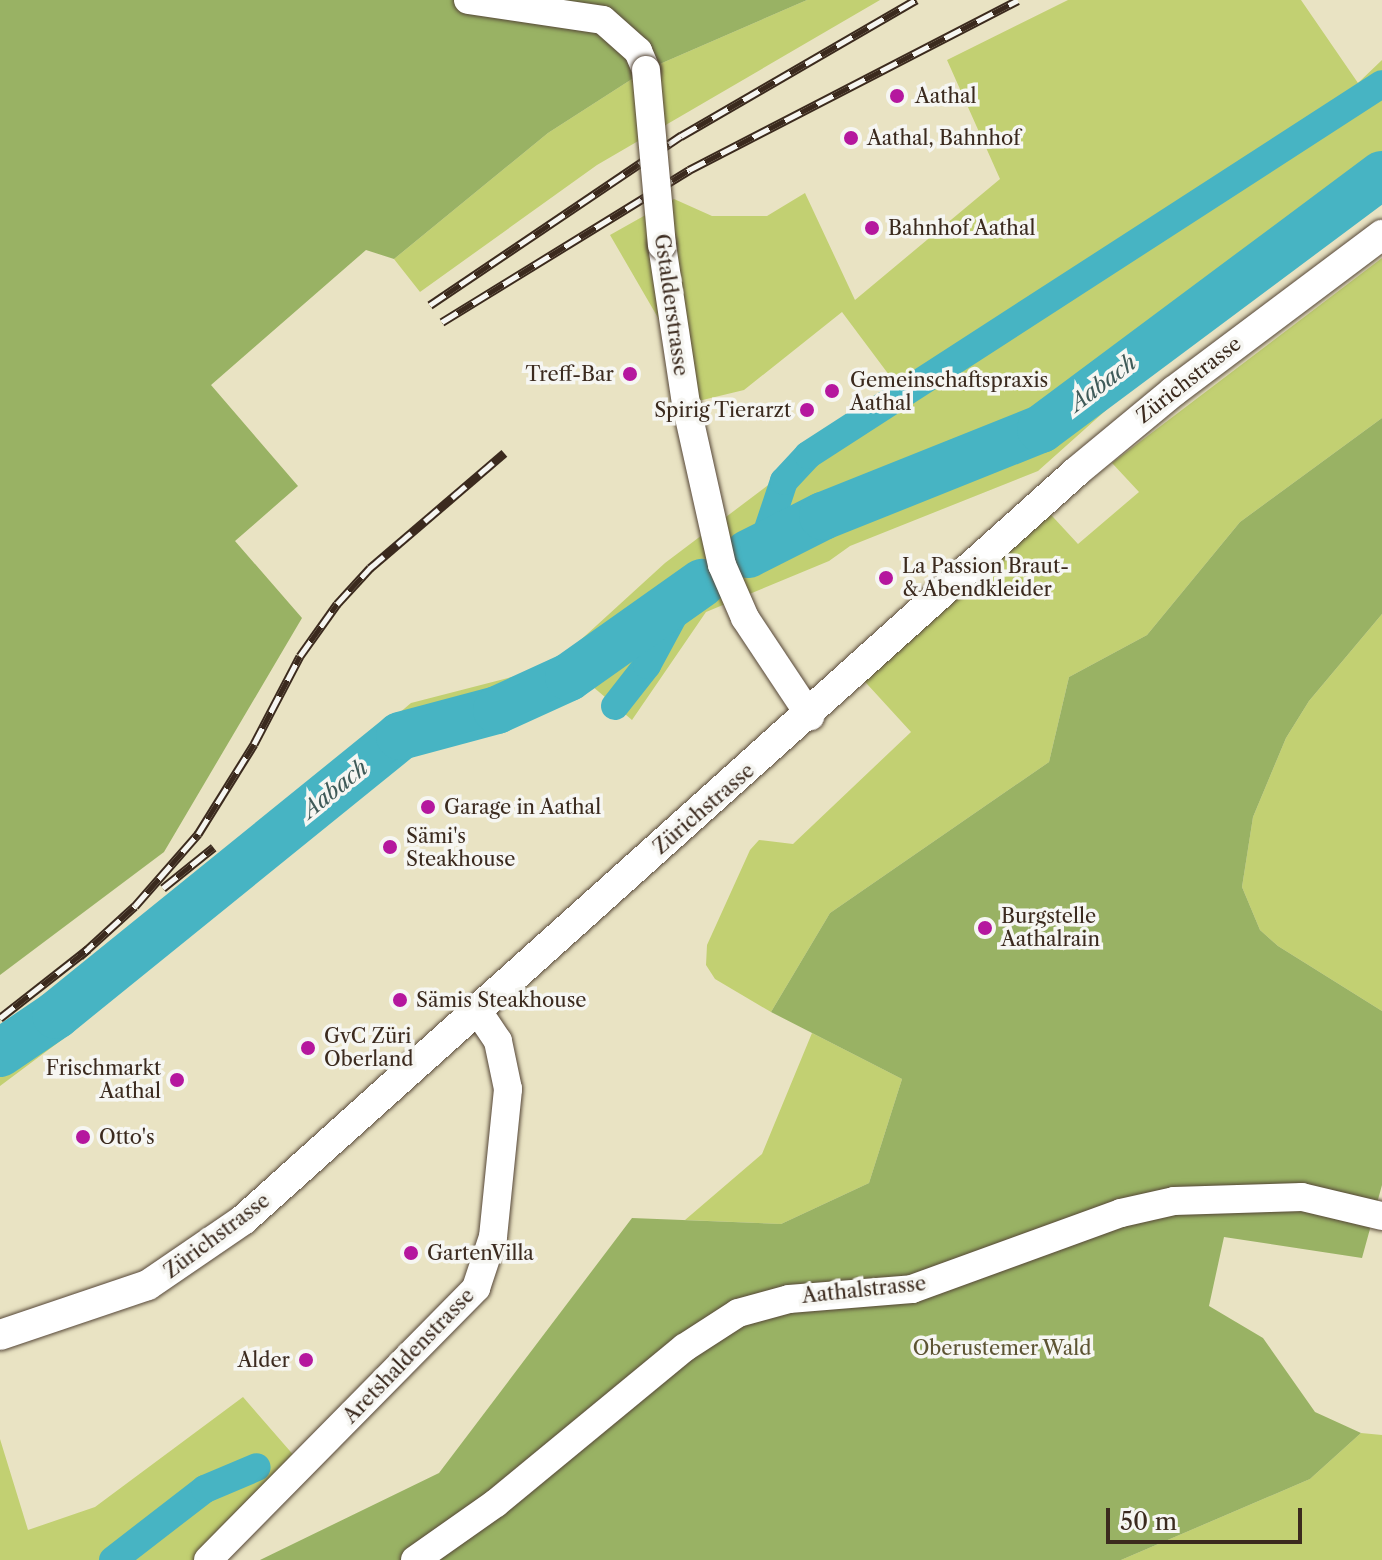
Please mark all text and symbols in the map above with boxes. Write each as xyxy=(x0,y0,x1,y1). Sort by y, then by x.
place label: Aathal xyxy=(915,84,976,108)
marker: Aathal xyxy=(886,85,908,107)
place label: Aathal, Bahnhof xyxy=(867,126,1020,150)
marker: Aathal, Bahnhof xyxy=(842,129,860,147)
place label: Bahnhof Aathal xyxy=(888,216,1036,240)
marker: Bahnhof Aathal xyxy=(863,219,881,237)
street label: Gstalderstrasse xyxy=(649,232,693,378)
street label: Zürichstrasse xyxy=(1132,332,1246,428)
water label: Aabach xyxy=(1064,349,1142,417)
place label: Treff-Bar xyxy=(526,362,614,386)
marker: Treff-Bar xyxy=(621,365,639,383)
place label: Gemeinschaftspraxis Aathal xyxy=(850,368,1048,415)
marker: Gemeinschaftspraxis Aathal xyxy=(821,380,843,402)
place label: Spirig Tierarzt xyxy=(654,398,791,422)
marker: Spirig Tierarzt xyxy=(798,401,816,419)
place label: La Passion Braut- & Abendkleider xyxy=(902,554,1069,601)
marker: La Passion Braut- & Abendkleider xyxy=(877,569,895,587)
water label: Aabach xyxy=(297,755,373,823)
street label: Zürichstrasse xyxy=(649,759,759,859)
place label: Garage in Aathal xyxy=(444,795,602,819)
marker: Garage in Aathal xyxy=(419,798,437,816)
place label: Sämi's Steakhouse xyxy=(406,824,515,871)
marker: Sämi's Steakhouse xyxy=(381,838,399,856)
place label: Burgstelle Aathalrain xyxy=(1001,904,1100,951)
marker: Burgstelle Aathalrain xyxy=(976,919,994,937)
place label: Sämis Steakhouse xyxy=(416,988,587,1012)
marker: Sämis Steakhouse xyxy=(391,991,409,1009)
place label: GvC Züri Oberland xyxy=(324,1024,414,1071)
marker: GvC Züri Oberland xyxy=(299,1039,317,1057)
place label: Frischmarkt Aathal xyxy=(46,1056,161,1103)
marker: Frischmarkt Aathal xyxy=(168,1071,186,1089)
place label: Otto's xyxy=(99,1125,155,1149)
marker: Otto's xyxy=(74,1128,92,1146)
street label: Zürichstrasse xyxy=(159,1188,275,1284)
place label: GartenVilla xyxy=(427,1241,534,1265)
marker: GartenVilla xyxy=(402,1244,420,1262)
street label: Aathalstrasse xyxy=(801,1272,927,1308)
street label: Aretshaldenstrasse xyxy=(339,1284,479,1428)
park label: Oberustemer Wald xyxy=(912,1336,1092,1360)
place label: Alder xyxy=(237,1348,290,1372)
marker: Alder xyxy=(297,1351,315,1369)
scale bar xyxy=(1110,1492,1306,1542)
text: 50 m xyxy=(1120,1507,1177,1536)

